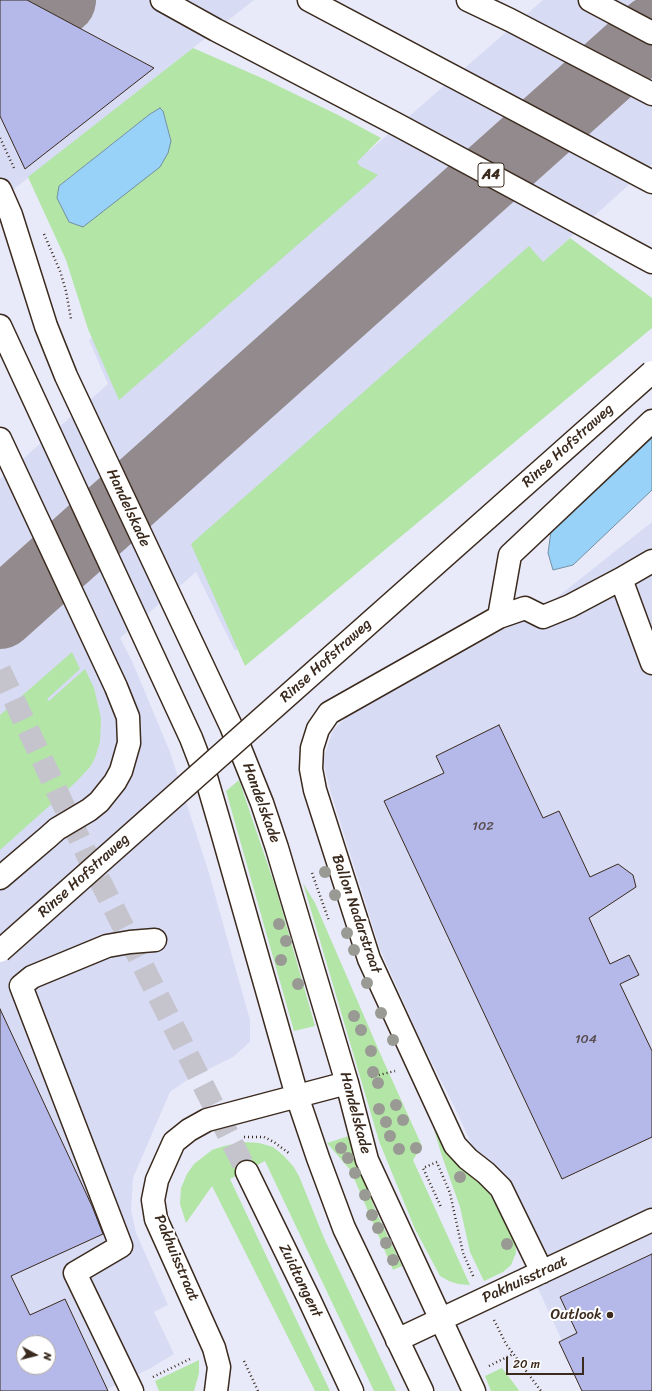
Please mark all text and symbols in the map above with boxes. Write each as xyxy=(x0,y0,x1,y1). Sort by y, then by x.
road number: A4 xyxy=(478,163,504,187)
street label: Rinse Hofstraweg xyxy=(519,400,617,492)
street label: Handelskade xyxy=(102,466,154,550)
street label: Rinse Hofstraweg xyxy=(277,615,375,707)
street label: Handelskade xyxy=(238,760,284,846)
house number: 102 xyxy=(472,819,494,835)
street label: Rinse Hofstraweg xyxy=(35,830,133,922)
street label: Ballon Nadarstraat xyxy=(327,852,385,976)
house number: 104 xyxy=(575,1032,597,1048)
street label: Handelskade xyxy=(335,1070,375,1156)
street label: Pakhuisstraat xyxy=(150,1212,202,1304)
street label: Zuidtangent xyxy=(274,1241,326,1321)
street label: Pakhuisstraat xyxy=(480,1252,570,1308)
place label: Outlook xyxy=(550,1306,602,1324)
marker: Outlook xyxy=(605,1310,615,1320)
north arrow xyxy=(16,1335,56,1375)
scale bar xyxy=(508,1349,586,1375)
text: N xyxy=(38,1351,57,1361)
text: 20 m xyxy=(513,1353,540,1375)

